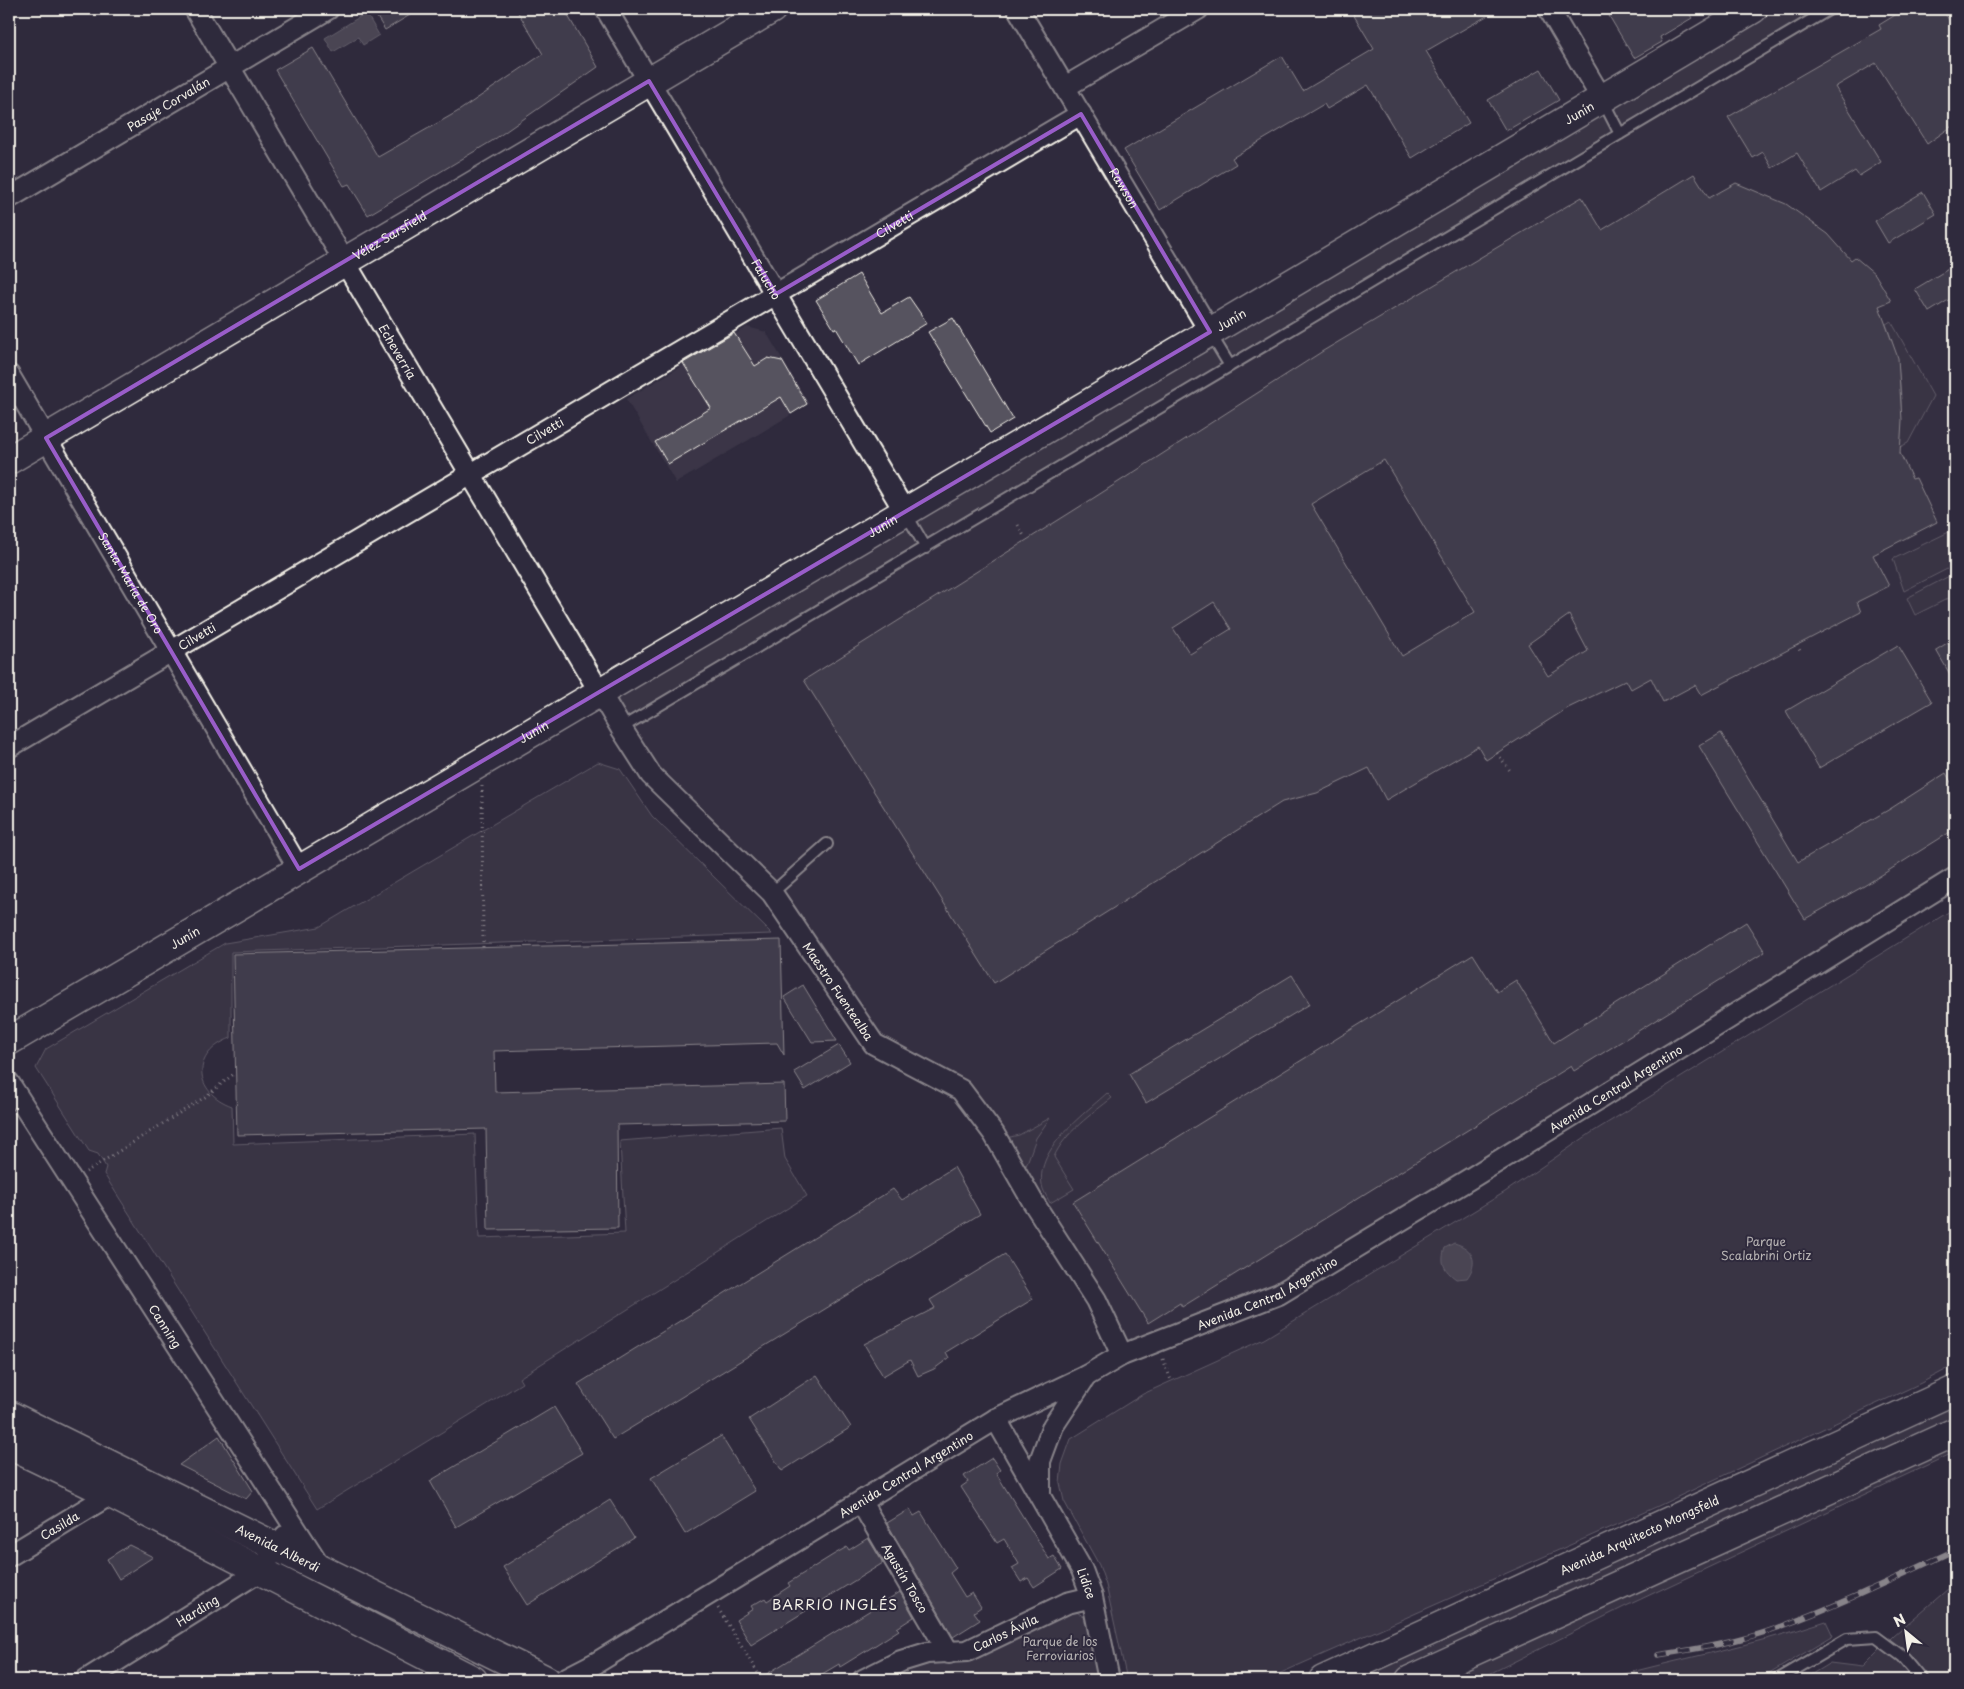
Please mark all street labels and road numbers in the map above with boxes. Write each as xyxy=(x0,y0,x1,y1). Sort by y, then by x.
street label: Pasaje Corvalán xyxy=(123,72,213,135)
street label: Junín xyxy=(1561,97,1597,128)
street label: Rawson xyxy=(1105,164,1143,212)
street label: Vélez Sarsfield xyxy=(349,206,430,264)
street label: Cilvetti xyxy=(872,206,917,243)
street label: Falucho xyxy=(747,255,786,303)
street label: Junín xyxy=(1213,304,1249,335)
street label: Echeverría xyxy=(374,320,421,383)
street label: Cilvetti xyxy=(522,413,567,449)
street label: Junín xyxy=(864,510,901,541)
street label: Santa María de Oro xyxy=(94,529,168,637)
street label: Cilvetti xyxy=(174,618,219,654)
street label: Junín xyxy=(515,716,552,747)
street label: Junín xyxy=(166,921,203,953)
street label: Maestro Fuentealba xyxy=(799,938,878,1044)
street label: Avenida Central Argentino xyxy=(1545,1040,1686,1137)
street label: Avenida Central Argentino xyxy=(1194,1252,1341,1334)
street label: Canning xyxy=(145,1301,186,1352)
street label: Avenida Central Argentino xyxy=(835,1426,977,1522)
street label: Avenida Arquitecto Mongsfeld xyxy=(1557,1491,1722,1579)
street label: Casilda xyxy=(36,1506,83,1544)
street label: Avenida Alberdi xyxy=(233,1519,323,1576)
street label: Agustín Tosco xyxy=(878,1540,933,1617)
street label: Lidice xyxy=(1073,1565,1101,1601)
street label: Harding xyxy=(172,1590,222,1631)
street label: Carlos Ávila xyxy=(970,1609,1041,1656)

